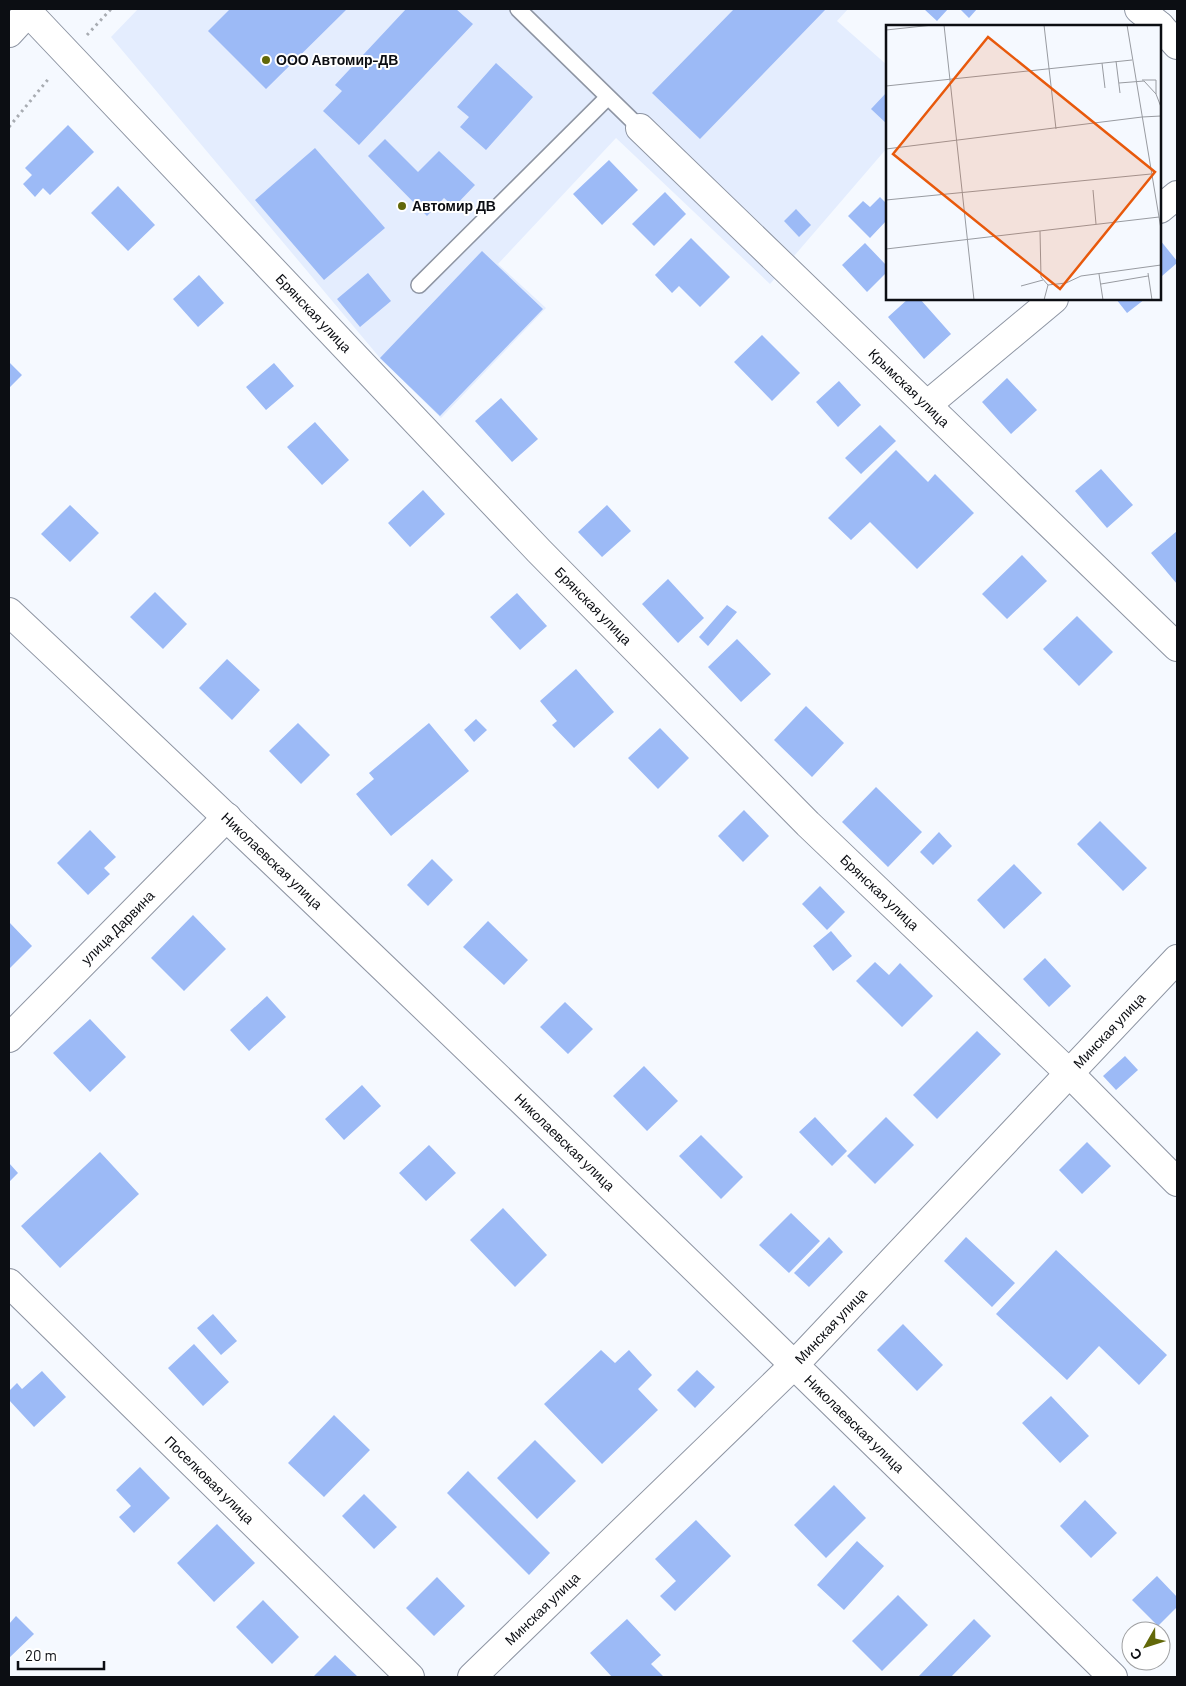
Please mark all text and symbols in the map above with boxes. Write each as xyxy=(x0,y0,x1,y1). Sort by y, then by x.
inset map xyxy=(886,25,1161,300)
place label: ООО Автомир-ДВ xyxy=(276,51,398,68)
marker: ООО Автомир-ДВ xyxy=(260,54,272,66)
place label: Автомир ДВ xyxy=(412,197,496,214)
marker: Автомир ДВ xyxy=(396,200,408,212)
street label: Брянская улица xyxy=(273,270,355,356)
street label: Крымская улица xyxy=(865,345,953,431)
street label: Брянская улица xyxy=(552,563,636,648)
street label: Николаевская улица xyxy=(218,808,326,913)
street label: Брянская улица xyxy=(837,851,923,934)
street label: улица Дарвина xyxy=(77,887,158,968)
street label: Минская улица xyxy=(1069,989,1149,1072)
street label: Николаевская улица xyxy=(511,1089,619,1194)
street label: Минская улица xyxy=(791,1284,870,1367)
street label: Николаевская улица xyxy=(801,1371,908,1476)
street label: Поселковая улица xyxy=(162,1432,258,1527)
street label: Минская улица xyxy=(501,1568,583,1648)
north arrow xyxy=(1121,1621,1171,1671)
scale bar xyxy=(18,1638,104,1670)
text: С xyxy=(1126,1645,1145,1664)
text: 20 m xyxy=(25,1646,57,1664)

